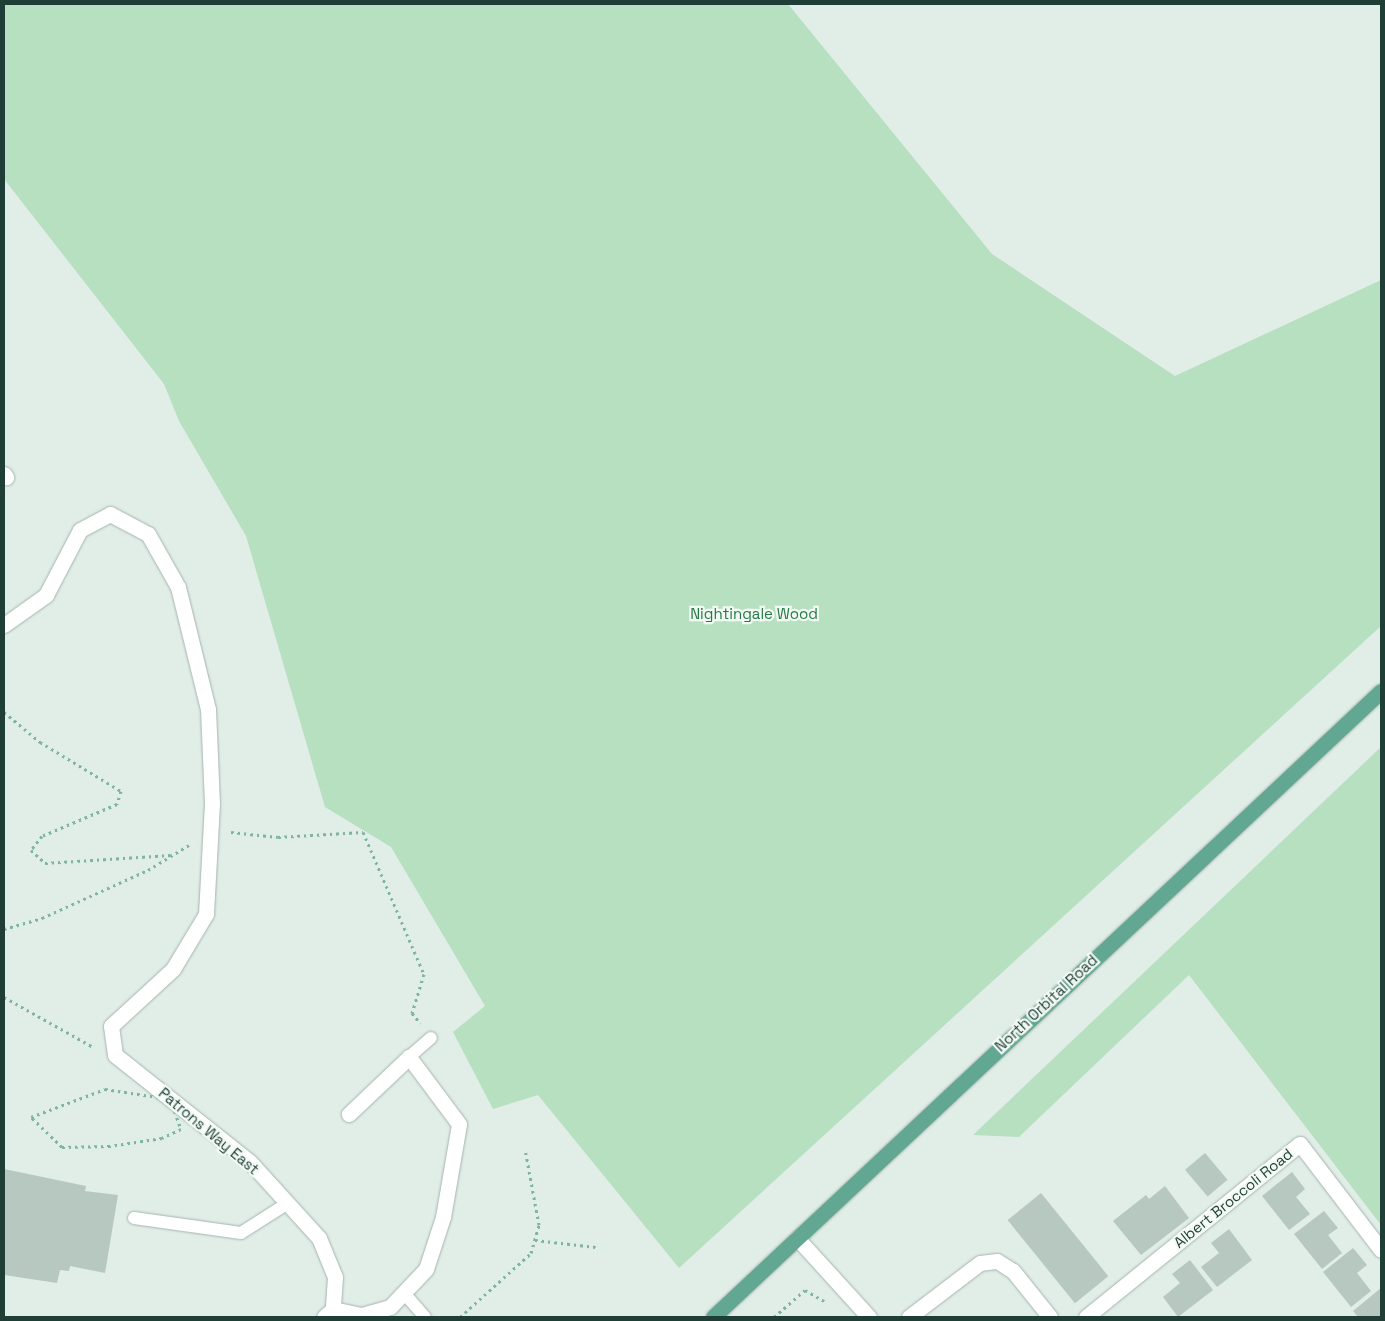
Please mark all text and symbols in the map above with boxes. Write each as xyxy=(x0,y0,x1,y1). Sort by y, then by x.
park label: Nightingale Wood xyxy=(690,605,818,623)
street label: North Orbital Road xyxy=(991,951,1101,1055)
street label: Patrons Way East xyxy=(155,1084,263,1178)
street label: Albert Broccoli Road xyxy=(1170,1144,1296,1252)

